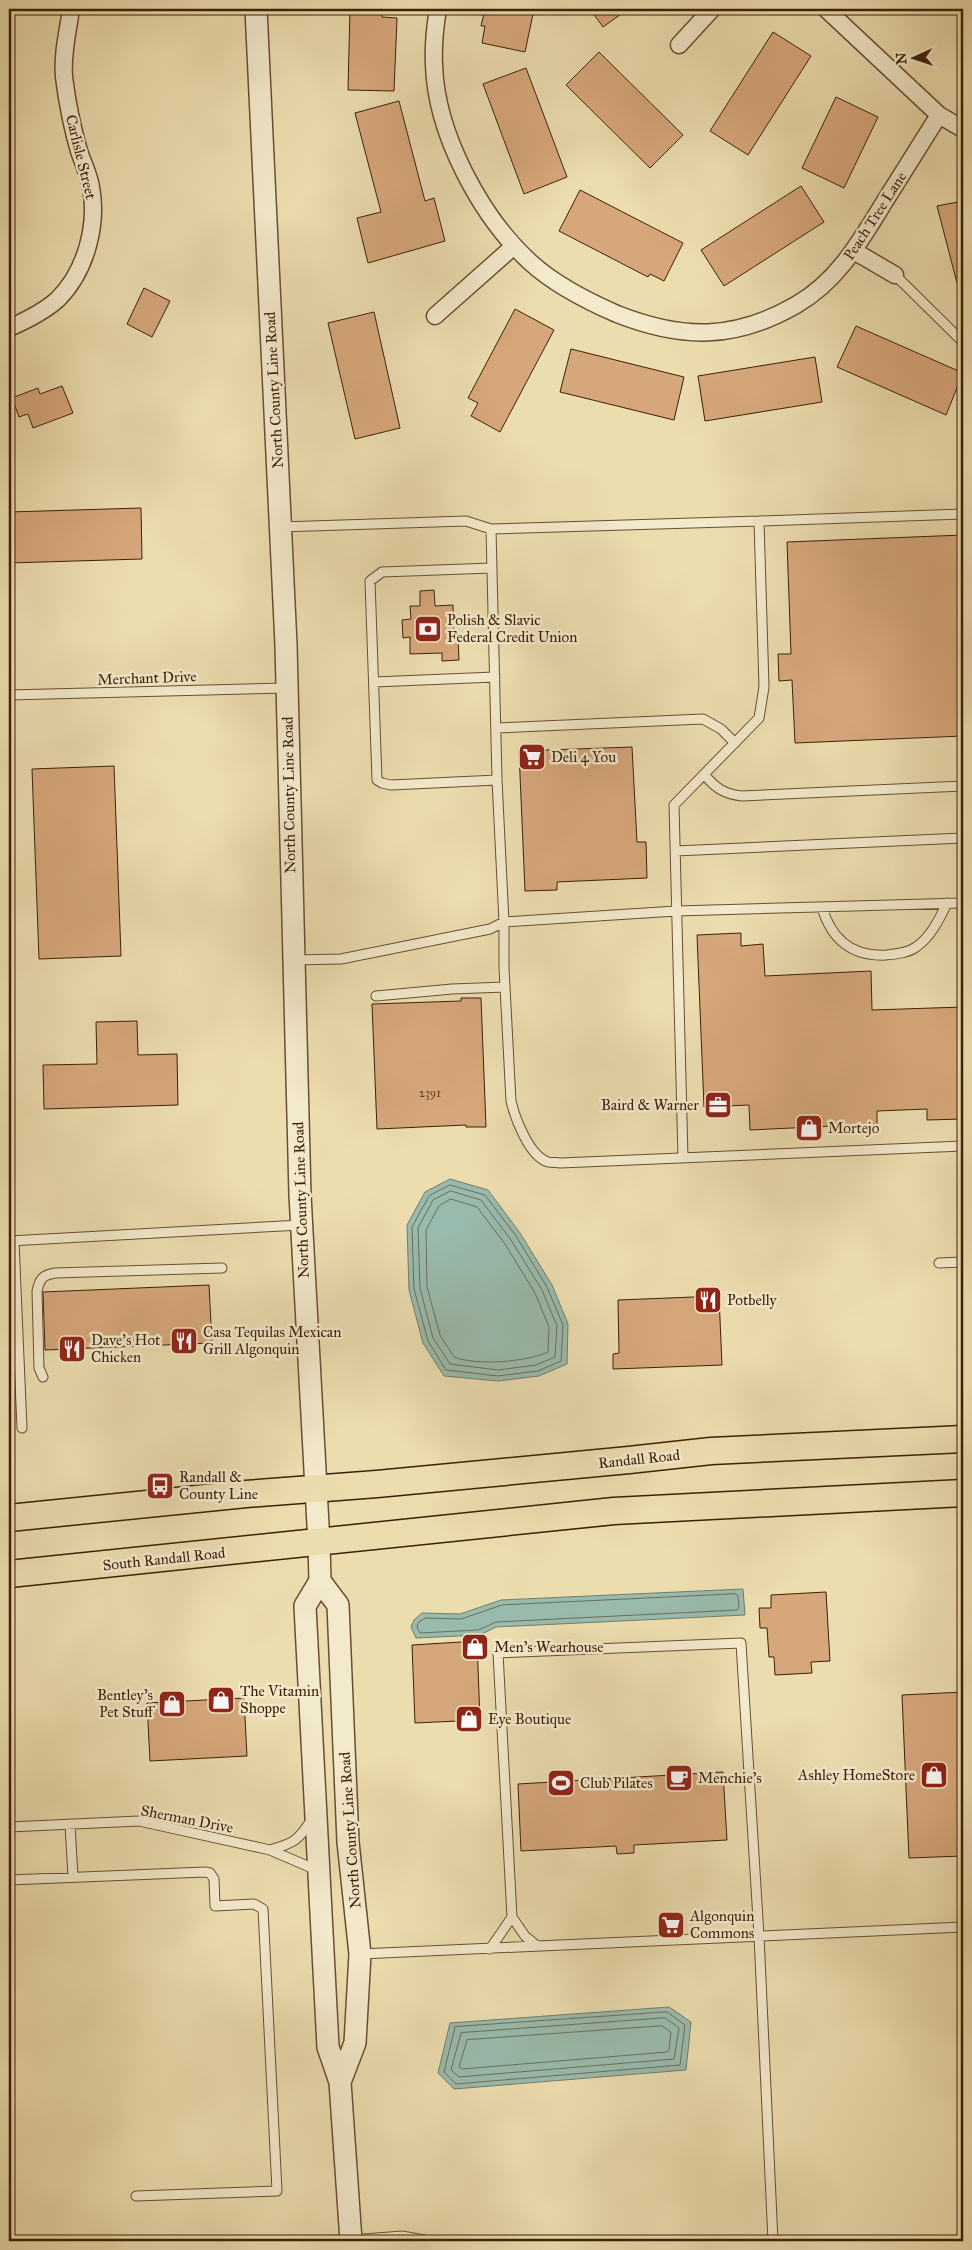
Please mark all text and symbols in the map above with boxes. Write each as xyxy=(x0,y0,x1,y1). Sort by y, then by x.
north arrow xyxy=(890,32,940,82)
text: N xyxy=(893,52,910,65)
street label: Carlisle Street xyxy=(62,113,100,202)
street label: Peach Tree Lane xyxy=(840,168,910,264)
street label: North County Line Road xyxy=(261,311,287,469)
place label: Polish & Slavic Federal Credit Union xyxy=(447,611,577,646)
bank icon: Polish & Slavic Federal Credit Union xyxy=(413,614,443,644)
street label: Merchant Drive xyxy=(97,667,197,689)
street label: North County Line Road xyxy=(279,716,299,874)
supermarket icon: Deli 4 You xyxy=(517,742,547,772)
place label: Deli 4 You xyxy=(551,748,616,766)
house number: 2391 xyxy=(419,1086,441,1100)
office icon: Baird & Warner xyxy=(703,1090,733,1120)
place label: Baird & Warner xyxy=(601,1096,699,1114)
shop icon: Mortejo xyxy=(794,1113,824,1143)
place label: Mortejo xyxy=(828,1119,880,1137)
street label: North County Line Road xyxy=(289,1121,313,1279)
restaurant icon: Potbelly xyxy=(693,1285,723,1315)
place label: Potbelly xyxy=(727,1291,778,1309)
place label: Casa Tequilas Mexican Grill Algonquin xyxy=(203,1323,341,1359)
restaurant icon: Casa Tequilas Mexican Grill Algonquin xyxy=(169,1326,199,1356)
place label: Dave's Hot Chicken xyxy=(91,1331,161,1366)
restaurant icon: Dave's Hot Chicken xyxy=(57,1334,87,1364)
street label: Randall Road xyxy=(597,1446,681,1472)
place label: Randall & County Line xyxy=(179,1468,258,1503)
bus stop icon: Randall & County Line xyxy=(145,1471,175,1501)
street label: South Randall Road xyxy=(102,1544,227,1574)
shop icon: Men's Wearhouse xyxy=(460,1632,490,1662)
place label: Men's Wearhouse xyxy=(494,1638,603,1656)
place label: The Vitamin Shoppe xyxy=(240,1682,319,1717)
shop icon: The Vitamin Shoppe xyxy=(206,1685,236,1715)
place label: Bentley's Pet Stuff xyxy=(97,1686,156,1721)
shop icon: Bentley's Pet Stuff xyxy=(157,1689,187,1719)
shop icon: Eye Boutique xyxy=(454,1704,484,1734)
place label: Eye Boutique xyxy=(488,1710,571,1729)
street label: North County Line Road xyxy=(336,1751,364,1909)
shop icon: Ashley HomeStore xyxy=(919,1760,949,1790)
cafe icon: Menchie's xyxy=(664,1763,694,1793)
place label: Ashley HomeStore xyxy=(797,1766,915,1784)
sports icon: Club Pilates xyxy=(546,1768,576,1798)
place label: Menchie's xyxy=(698,1769,762,1787)
place label: Club Pilates xyxy=(580,1774,653,1792)
street label: Sherman Drive xyxy=(139,1801,235,1837)
place label: Algonquin Commons xyxy=(689,1907,754,1942)
supermarket icon: Algonquin Commons xyxy=(656,1910,686,1940)

